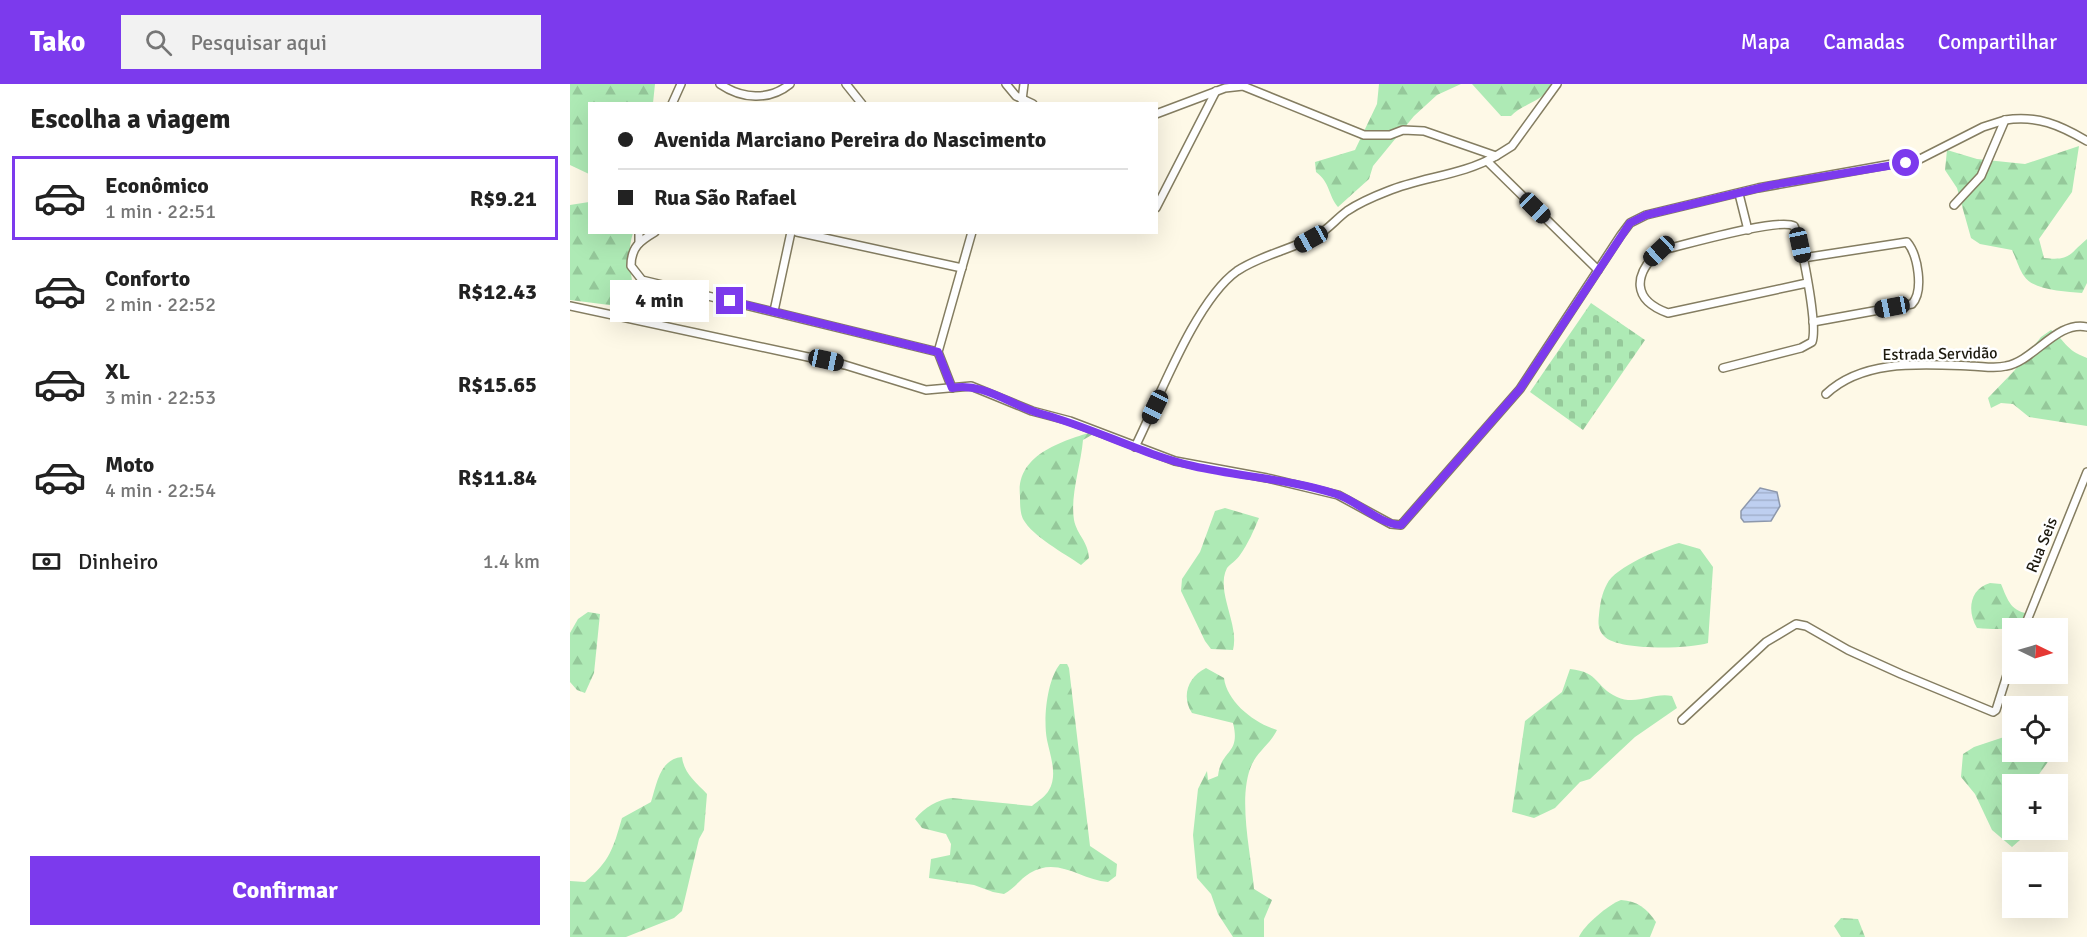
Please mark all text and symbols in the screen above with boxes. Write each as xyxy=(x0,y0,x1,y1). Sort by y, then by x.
search box xyxy=(121,15,541,69)
text: Tako xyxy=(30,25,85,59)
icon: search xyxy=(142,26,175,59)
text: Pesquisar aqui xyxy=(190,29,327,56)
text: Mapa xyxy=(1741,29,1790,55)
text: Camadas xyxy=(1823,29,1905,55)
text: Compartilhar xyxy=(1938,29,2057,55)
text: Escolha a viagem xyxy=(30,103,231,136)
text: Avenida Marciano Pereira do Nascimento xyxy=(654,126,1046,153)
route start xyxy=(1892,149,1919,176)
icon: car xyxy=(33,171,87,225)
text: Econômico xyxy=(105,172,209,199)
text: Rua São Rafael xyxy=(654,184,797,211)
text: R$9.21 xyxy=(470,185,537,212)
car xyxy=(1516,189,1554,227)
text: 1 min · 22:51 xyxy=(105,199,216,224)
car xyxy=(1291,222,1331,256)
car xyxy=(1787,226,1813,264)
car xyxy=(1640,232,1678,270)
icon: car xyxy=(33,264,87,318)
text: Conforto xyxy=(105,265,190,292)
text: R$12.43 xyxy=(458,278,537,305)
callout: 4 min xyxy=(610,280,709,322)
route end xyxy=(716,287,743,314)
text: 4 min xyxy=(635,288,684,313)
text: 2 min · 22:52 xyxy=(105,292,216,317)
car xyxy=(1873,295,1911,319)
street label: Estrada Servidão xyxy=(1882,343,1998,365)
car xyxy=(807,347,845,373)
icon: car xyxy=(33,357,87,411)
text: XL xyxy=(105,358,130,385)
text: R$15.65 xyxy=(458,371,537,398)
text: 3 min · 22:53 xyxy=(105,385,216,410)
car xyxy=(1139,387,1171,427)
icon: car xyxy=(33,450,87,504)
text: Moto xyxy=(105,451,154,478)
text: R$11.84 xyxy=(458,464,537,491)
text: 4 min · 22:54 xyxy=(105,478,216,503)
street label: Rua Seis xyxy=(2022,514,2062,576)
icon: cash xyxy=(30,545,63,578)
text: Dinheiro xyxy=(78,548,158,575)
text: 1.4 km xyxy=(483,549,540,574)
north arrow xyxy=(2002,618,2068,684)
map controls xyxy=(2002,618,2068,918)
button: locate xyxy=(2002,696,2068,762)
button: + xyxy=(2002,774,2068,840)
button: − xyxy=(2002,852,2068,918)
button: Confirmar xyxy=(30,856,540,925)

